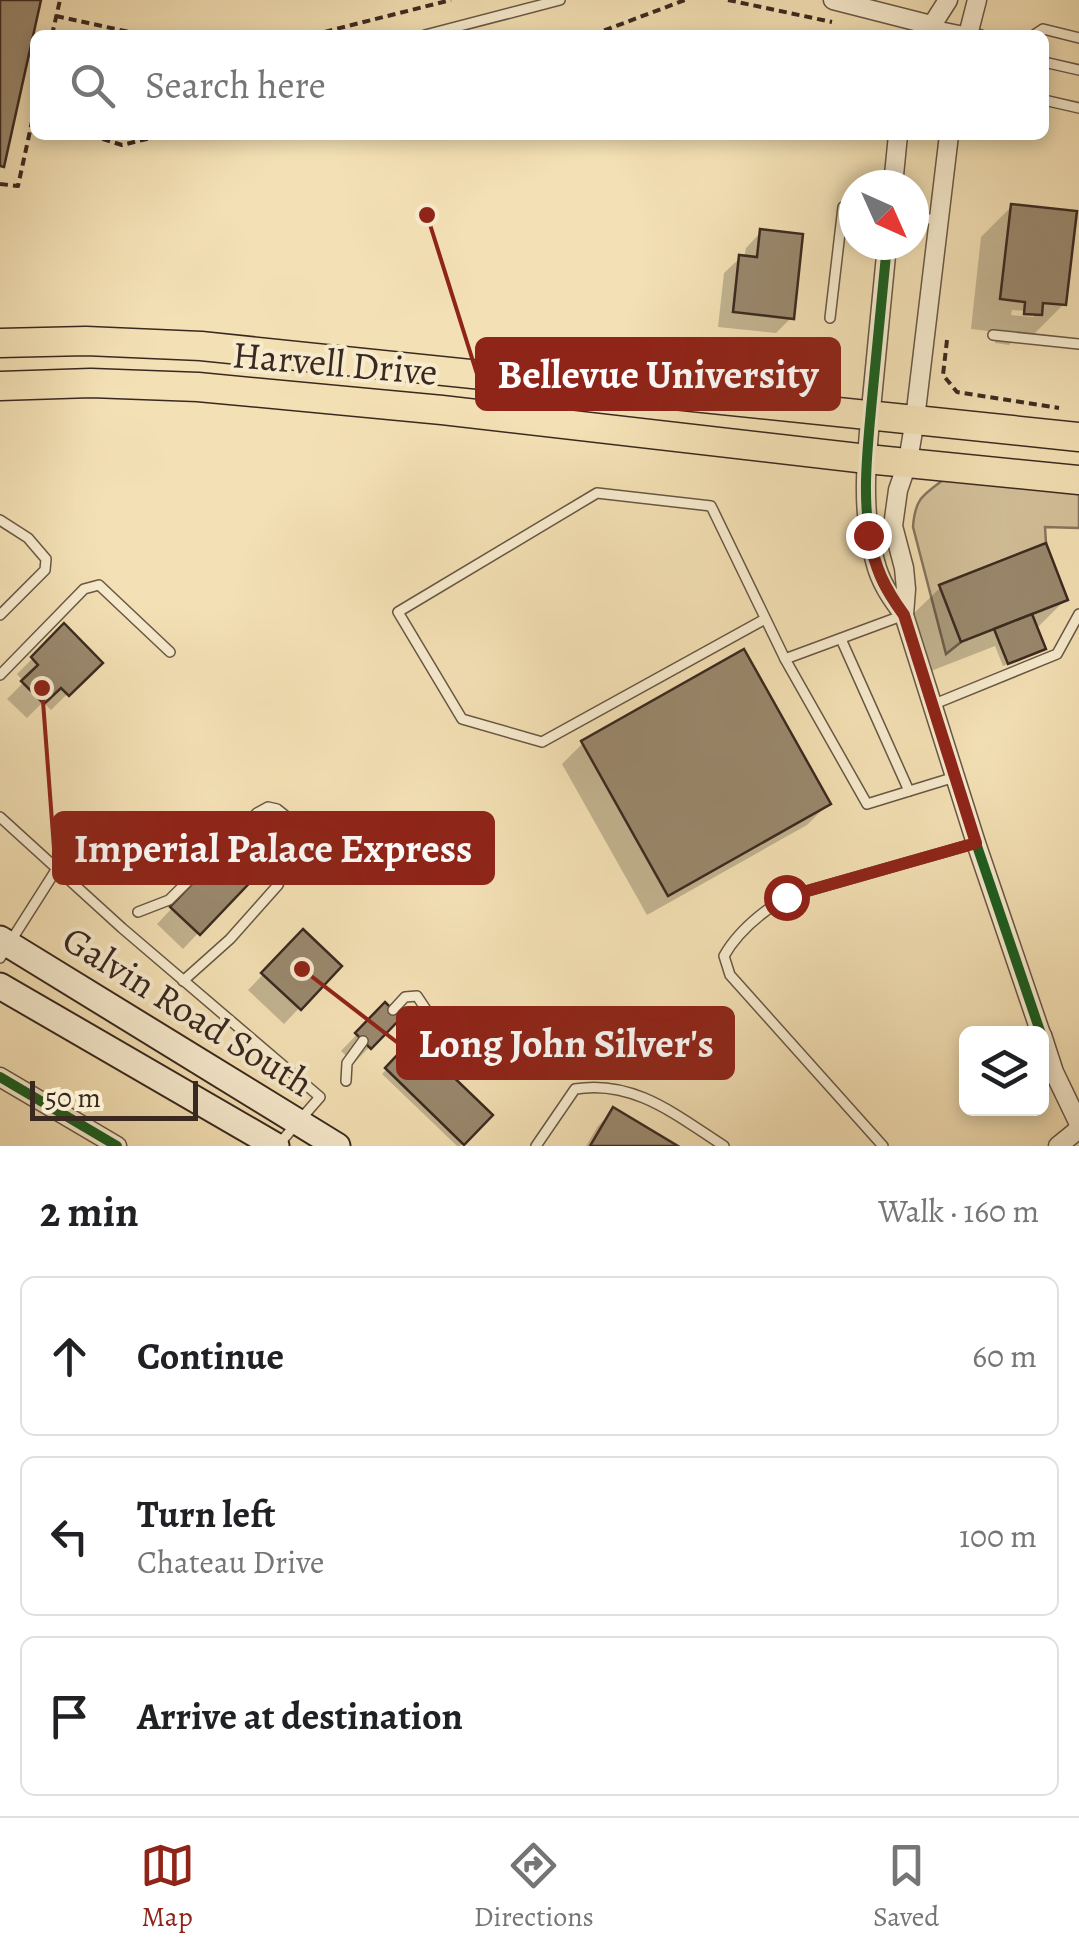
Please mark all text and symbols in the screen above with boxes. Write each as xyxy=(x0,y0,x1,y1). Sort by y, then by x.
search box xyxy=(30,30,1049,140)
icon: search xyxy=(65,58,120,113)
text: Search here xyxy=(145,59,326,111)
north arrow xyxy=(839,170,929,260)
street label: Harvell Drive xyxy=(230,328,440,398)
callout: Bellevue University xyxy=(477,339,839,409)
text: Bellevue University xyxy=(497,347,820,402)
route end xyxy=(846,513,892,559)
callout: Imperial Palace Express xyxy=(54,813,493,883)
text: Imperial Palace Express xyxy=(74,821,472,876)
route start xyxy=(764,875,810,921)
street label: Galvin Road South xyxy=(53,913,323,1109)
callout: Long John Silver's xyxy=(398,1008,733,1078)
text: Long John Silver's xyxy=(418,1016,714,1071)
map controls xyxy=(959,1026,1049,1116)
button: layers xyxy=(959,1026,1049,1116)
scale bar xyxy=(30,1076,198,1120)
text: 50 m xyxy=(45,1079,101,1117)
text: 2 min xyxy=(40,1183,139,1240)
text: Walk · 160 m xyxy=(878,1189,1039,1233)
icon: ahead xyxy=(42,1329,97,1384)
text: Continue xyxy=(137,1330,284,1382)
text: 60 m xyxy=(972,1334,1037,1378)
text: Turn left xyxy=(137,1488,276,1540)
icon: left xyxy=(42,1509,97,1564)
text: 100 m xyxy=(959,1514,1037,1558)
text: Chateau Drive xyxy=(137,1540,324,1584)
icon: arrive xyxy=(42,1689,97,1744)
text: Arrive at destination xyxy=(137,1690,463,1742)
tab: Map xyxy=(140,1838,195,1936)
tab: Directions xyxy=(474,1838,594,1936)
tab: Saved xyxy=(873,1838,939,1936)

